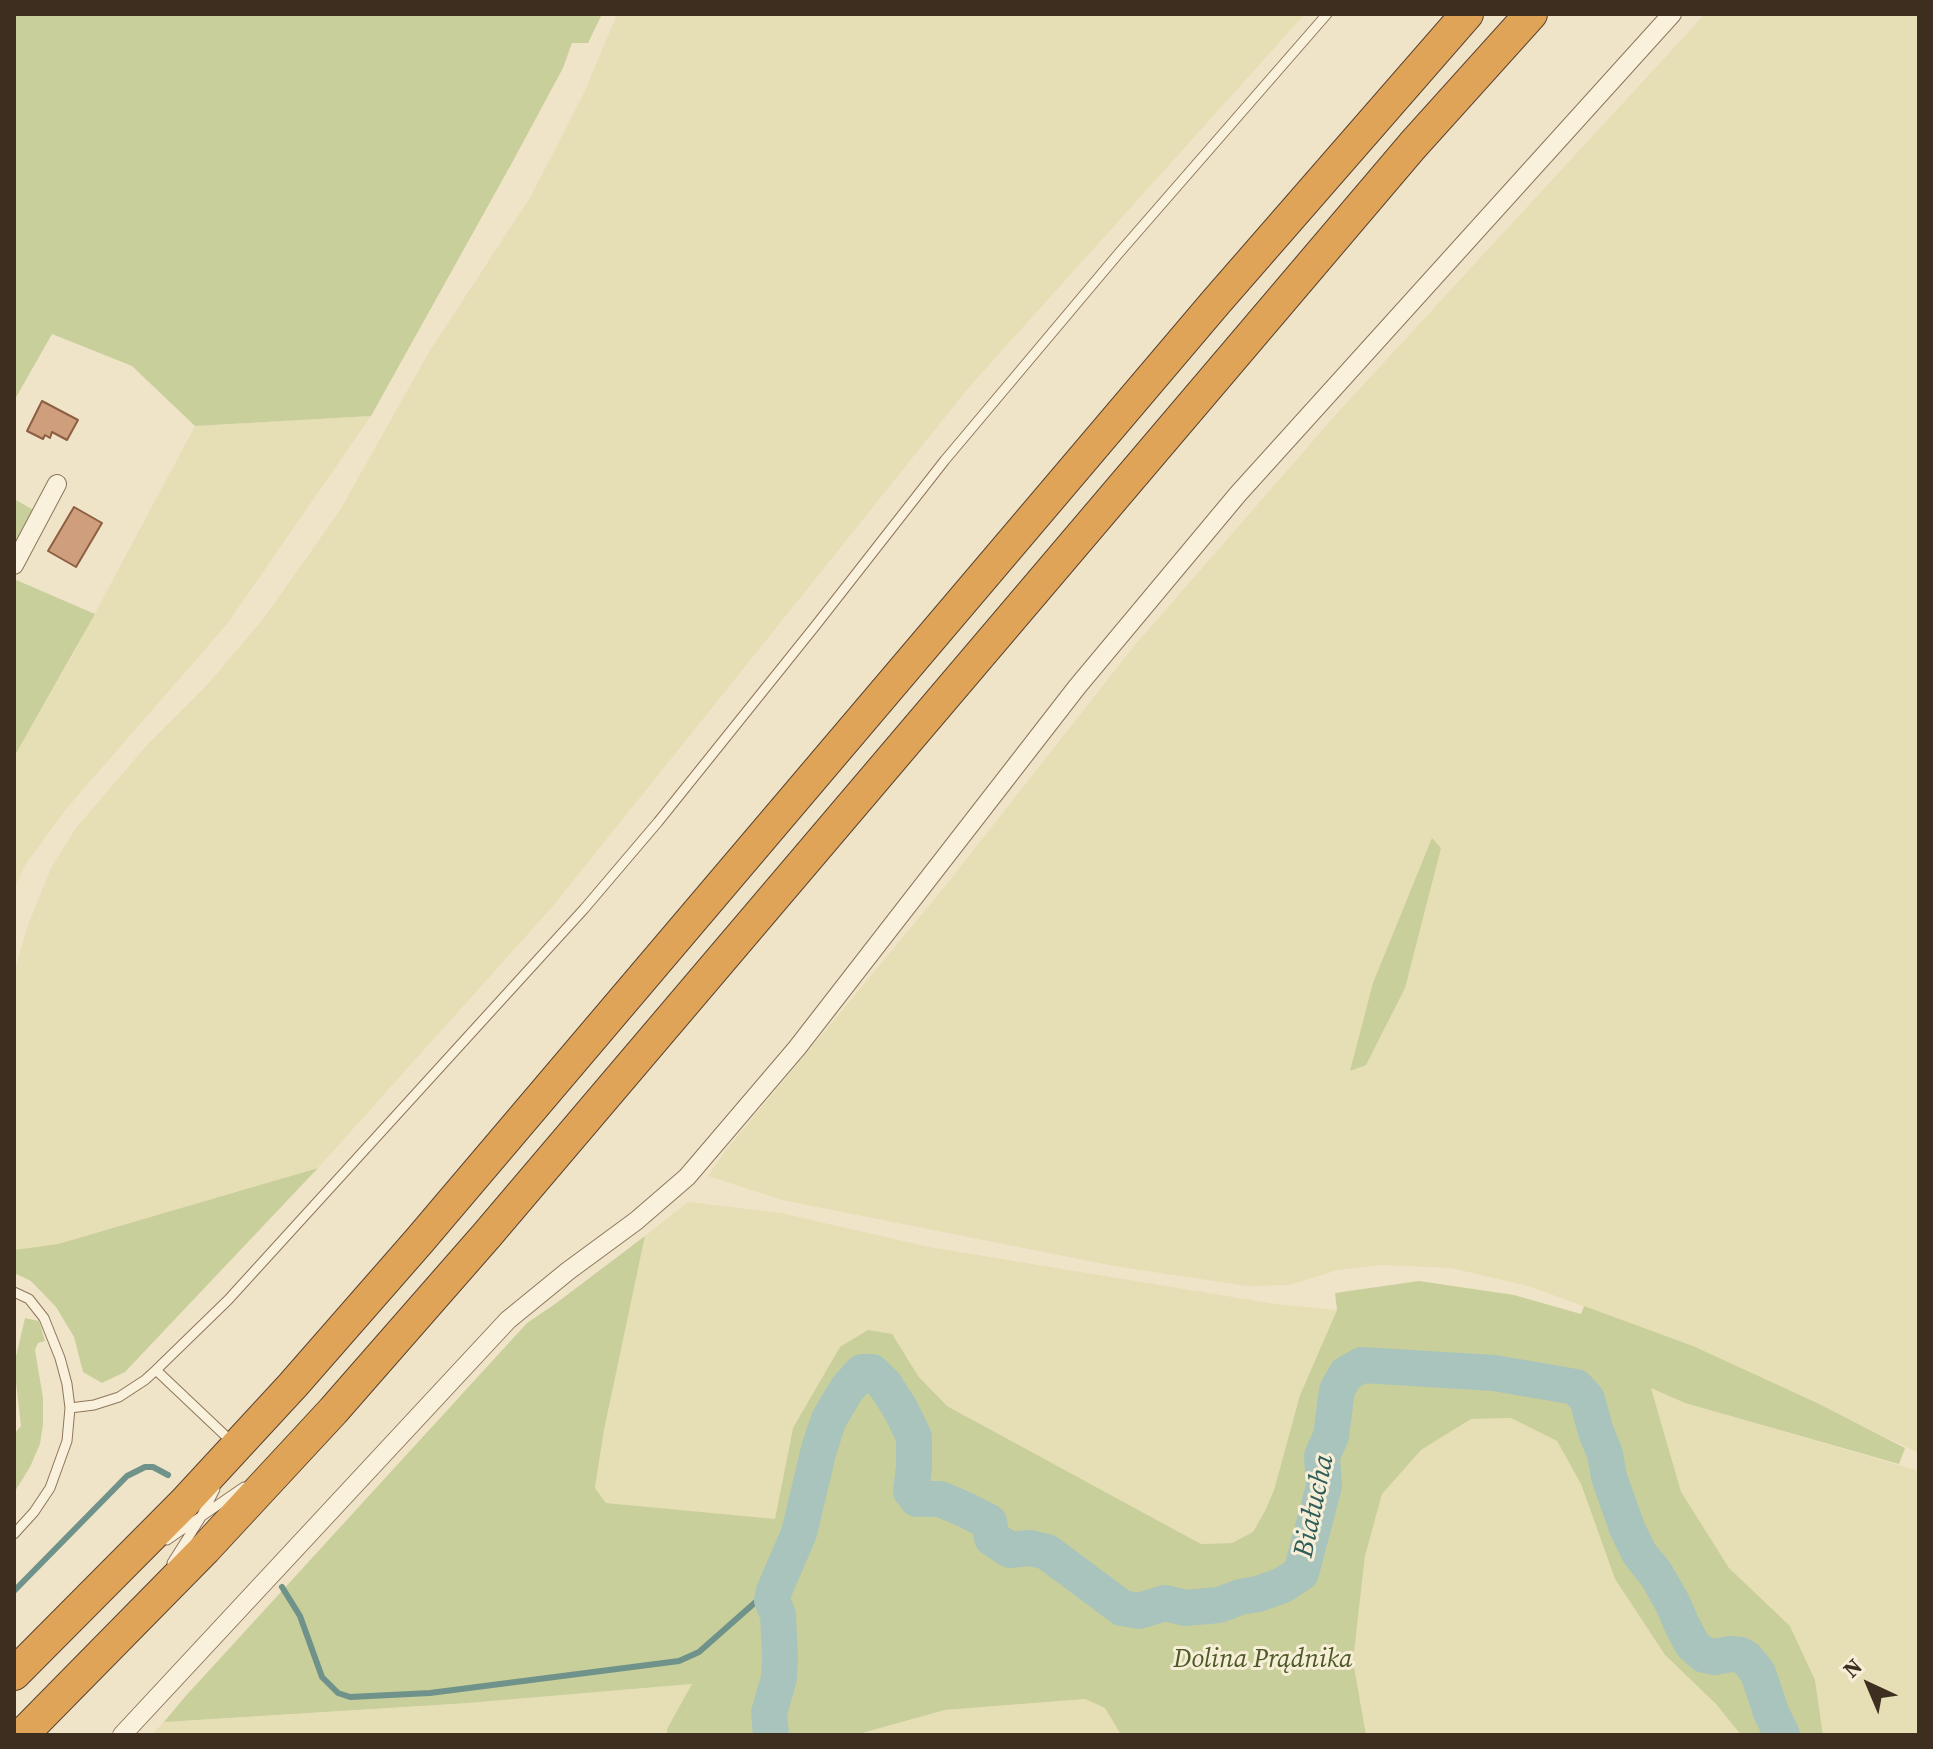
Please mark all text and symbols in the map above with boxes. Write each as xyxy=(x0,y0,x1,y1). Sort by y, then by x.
water label: Białucha xyxy=(1288,1451,1342,1561)
park label: Dolina Prądnika xyxy=(1173,1644,1353,1676)
north arrow xyxy=(1829,1645,1909,1725)
text: N xyxy=(1836,1651,1869,1684)

